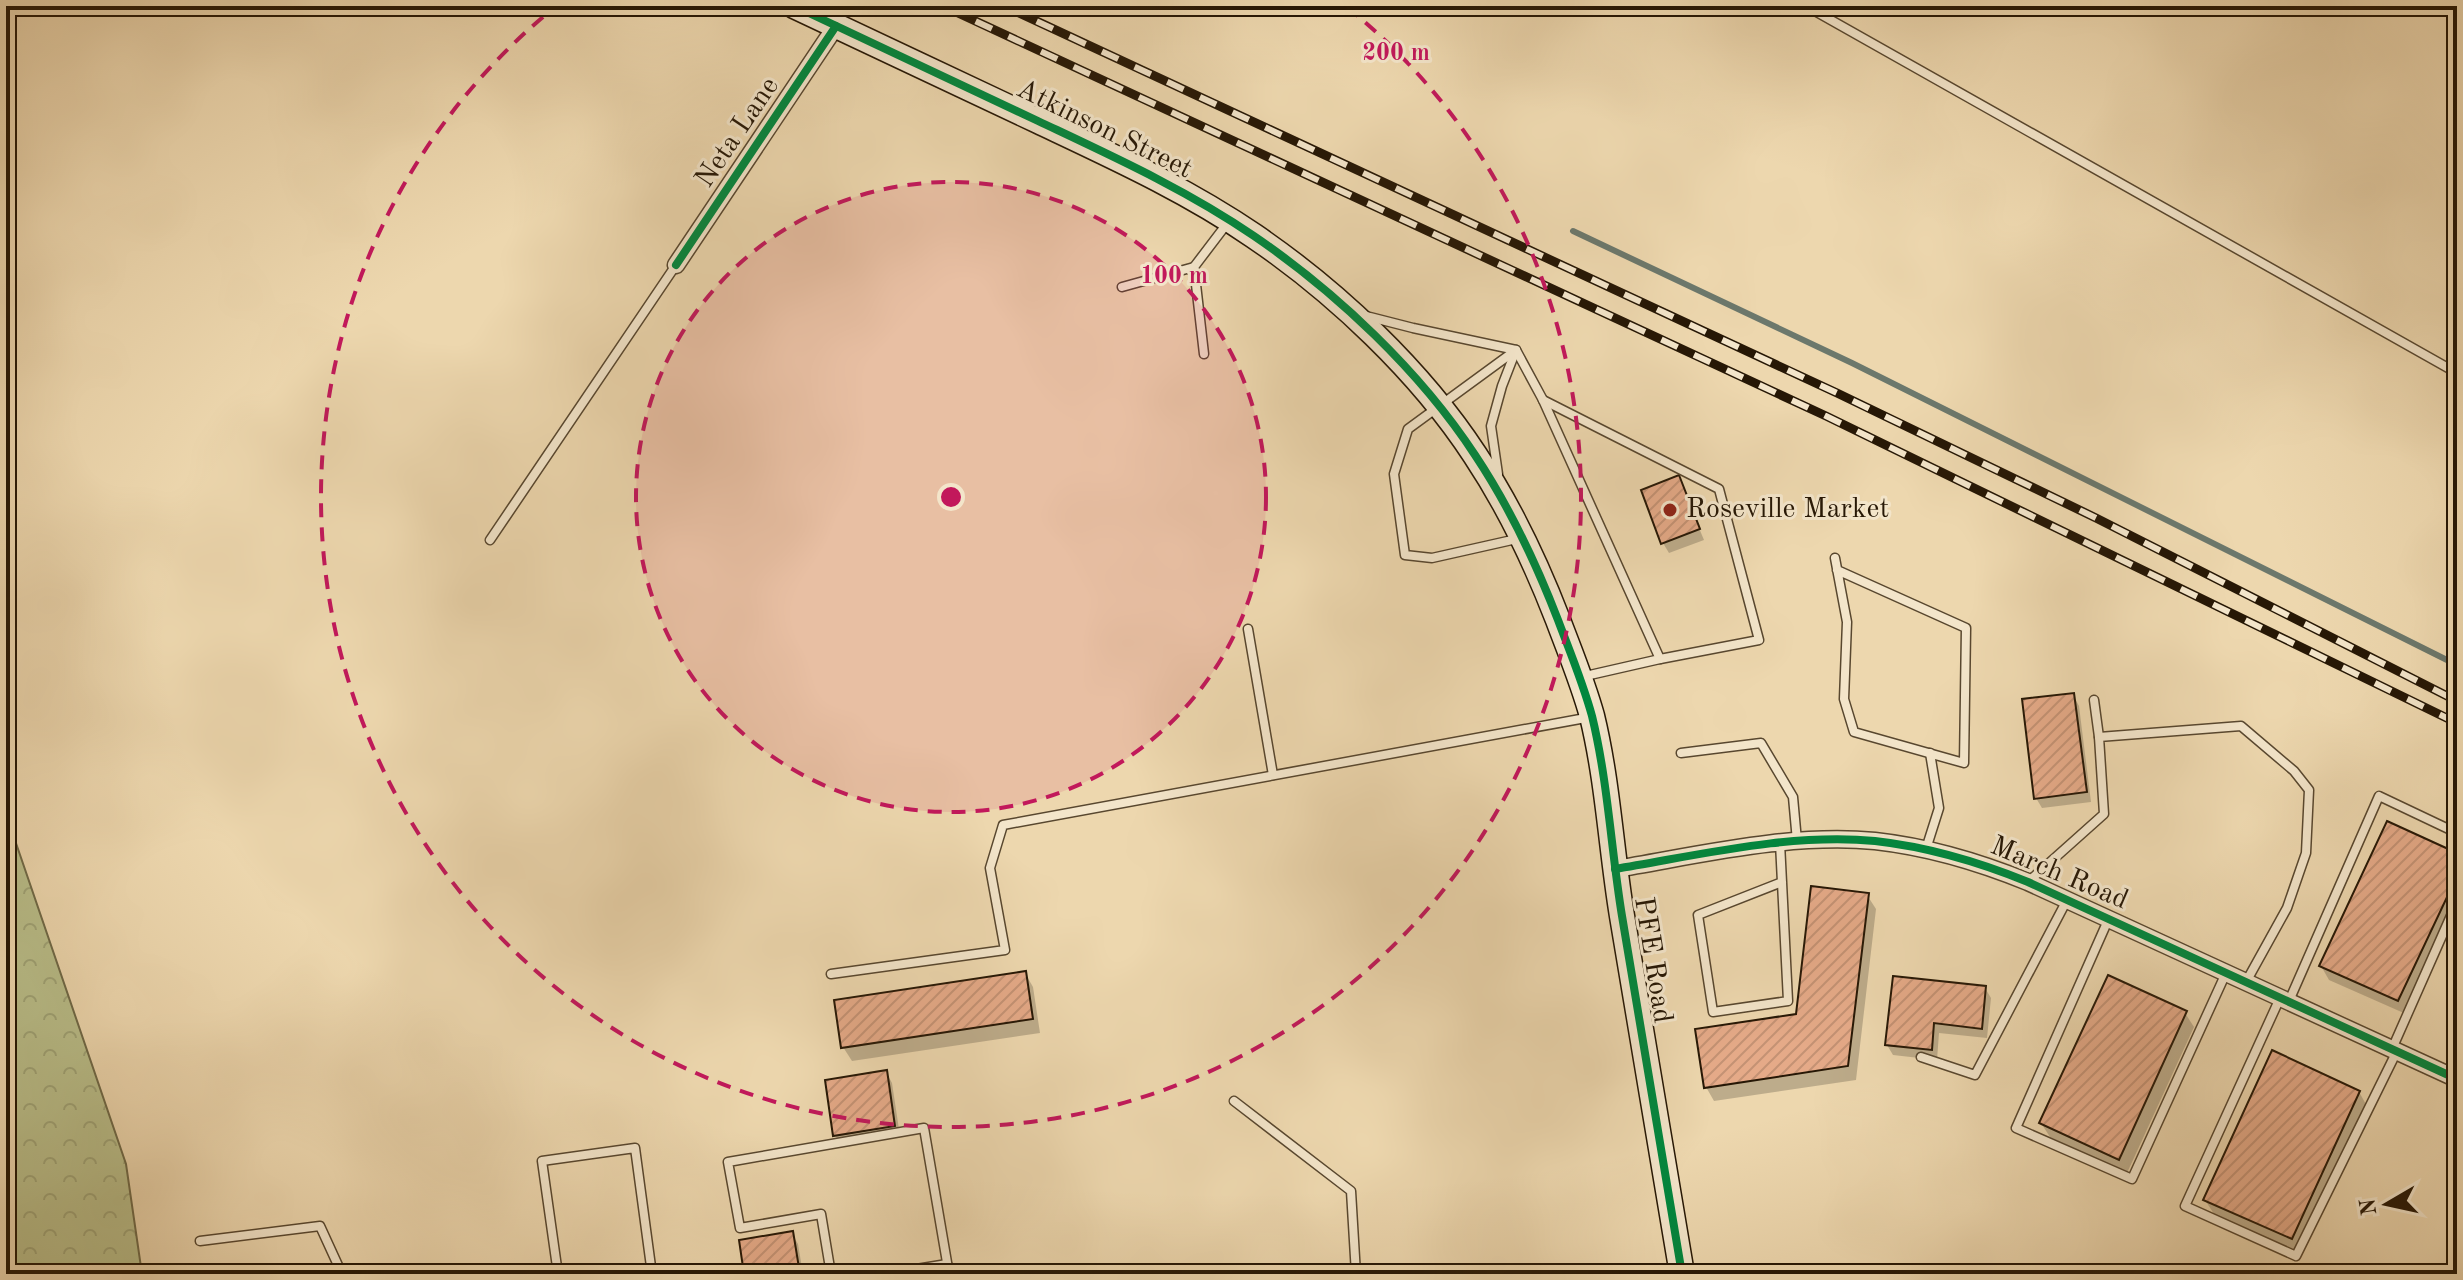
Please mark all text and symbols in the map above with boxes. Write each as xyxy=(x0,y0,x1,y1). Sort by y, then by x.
text: 200 m xyxy=(1362,42,1430,66)
street label: Neta Lane xyxy=(691,73,785,193)
street label: Atkinson Street xyxy=(1012,75,1196,185)
text: 100 m xyxy=(1140,265,1208,289)
centre of rings xyxy=(937,483,965,511)
place label: Roseville Market xyxy=(1686,496,1889,524)
marker: Roseville Market xyxy=(1661,501,1679,519)
street label: March Road xyxy=(1986,833,2132,915)
street label: PFE Road xyxy=(1628,895,1676,1025)
north arrow xyxy=(2347,1164,2427,1244)
text: N xyxy=(2357,1197,2381,1217)

